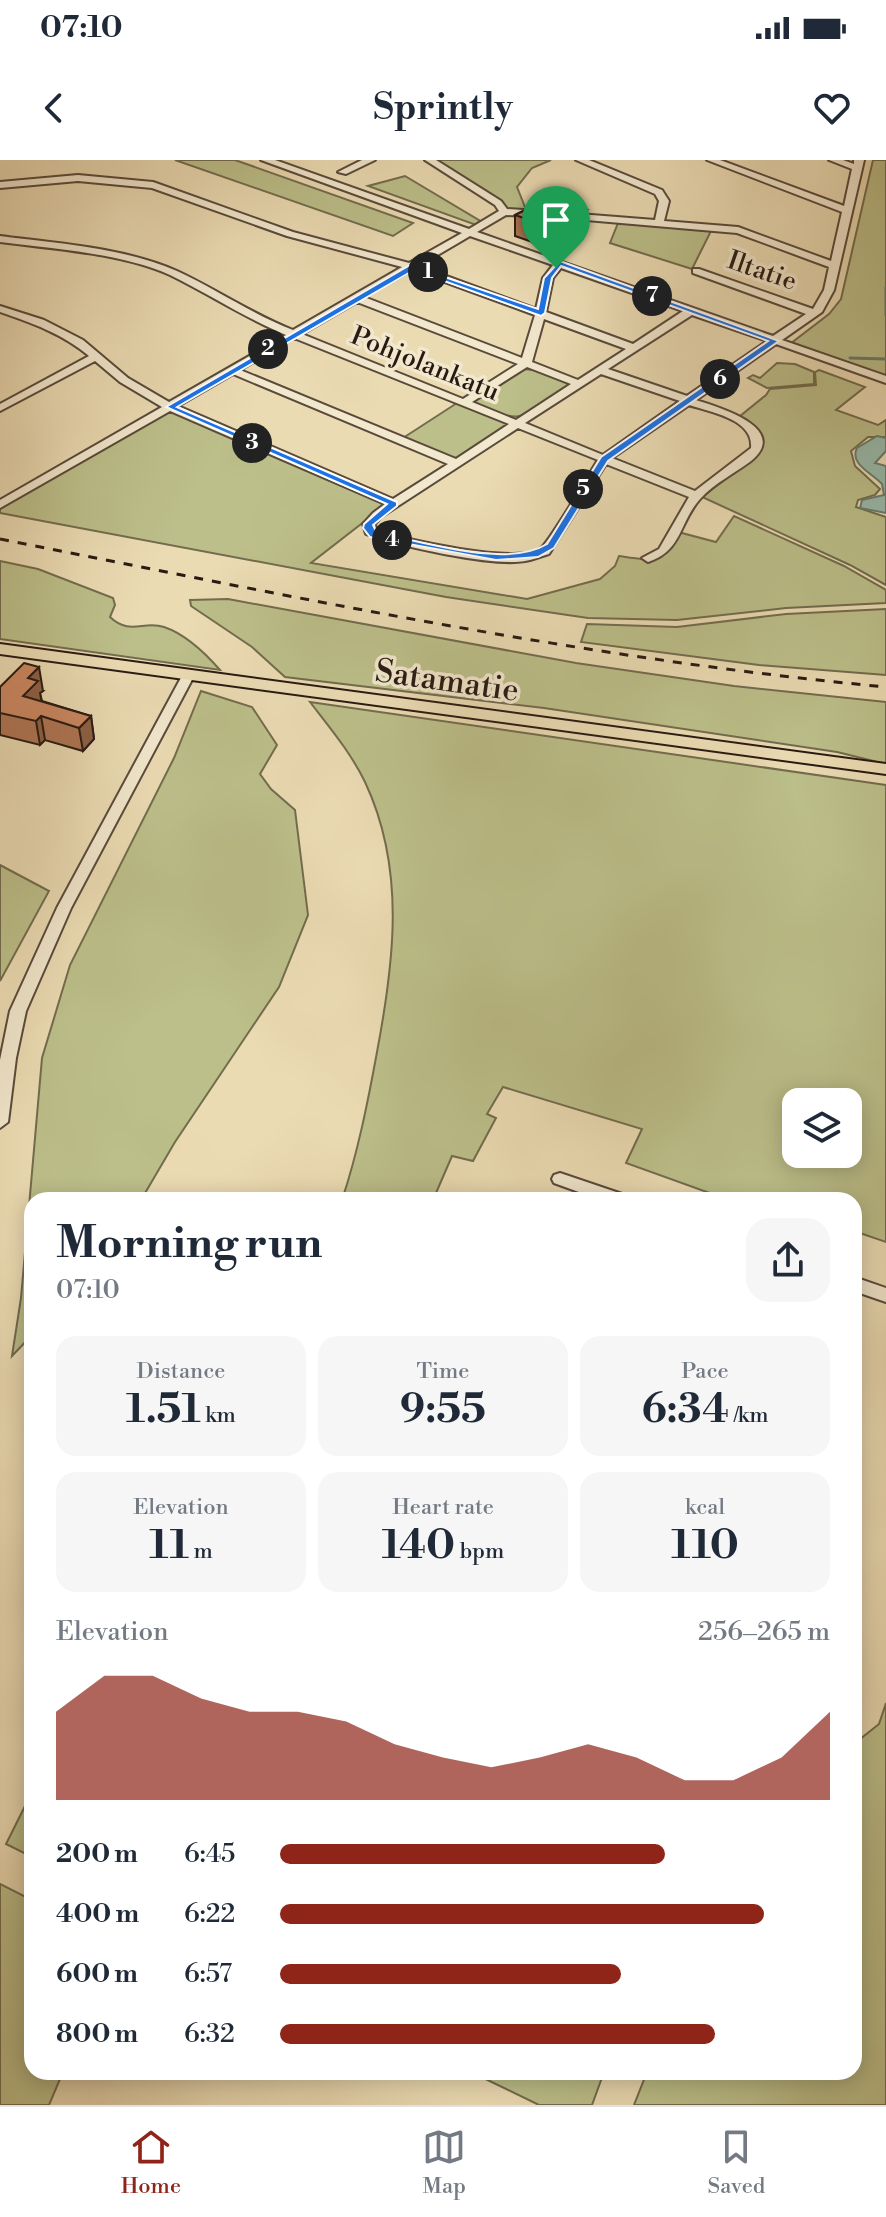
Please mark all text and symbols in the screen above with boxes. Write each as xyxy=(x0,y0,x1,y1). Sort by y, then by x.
text: 07:10 xyxy=(40,9,123,47)
icon: back xyxy=(32,86,76,130)
text: Sprintly xyxy=(373,86,513,131)
icon: heart xyxy=(810,86,854,130)
pin xyxy=(522,186,590,268)
icon: arrive xyxy=(534,198,578,242)
street label: Iltatie xyxy=(723,244,801,298)
pin: 1 xyxy=(408,252,448,292)
text: 1 xyxy=(423,258,433,285)
pin: 7 xyxy=(632,276,672,316)
text: 7 xyxy=(646,282,658,309)
street label: Pohjolankatu xyxy=(346,320,504,408)
pin: 2 xyxy=(248,329,288,369)
text: 2 xyxy=(261,335,275,362)
pin: 6 xyxy=(700,359,740,399)
text: 6 xyxy=(713,365,727,392)
pin: 3 xyxy=(232,423,272,463)
text: 3 xyxy=(245,429,259,456)
pin: 5 xyxy=(563,469,603,509)
text: 5 xyxy=(576,475,590,502)
pin: 4 xyxy=(372,520,412,560)
text: 4 xyxy=(385,526,399,553)
street label: Satamatie xyxy=(372,651,522,711)
map controls xyxy=(782,1088,862,1168)
button: layers xyxy=(782,1088,862,1168)
text: Morning run xyxy=(56,1216,322,1271)
button: share xyxy=(746,1218,830,1302)
text: 07:10 xyxy=(56,1274,120,1306)
text: Distance xyxy=(137,1358,225,1385)
text: Time xyxy=(417,1358,469,1385)
text: Pace xyxy=(681,1358,729,1385)
text: 1.51 xyxy=(126,1385,201,1435)
text: 9:55 xyxy=(400,1385,486,1435)
text: 6:34 xyxy=(641,1385,729,1435)
text: km xyxy=(201,1402,236,1429)
text: /km xyxy=(729,1402,769,1429)
text: Elevation xyxy=(133,1494,229,1521)
text: Heart rate xyxy=(392,1494,494,1521)
text: kcal xyxy=(685,1494,725,1521)
text: 11 xyxy=(149,1521,189,1571)
text: 140 xyxy=(382,1521,455,1571)
text: 110 xyxy=(671,1521,739,1571)
text: m xyxy=(189,1538,213,1565)
text: bpm xyxy=(455,1538,504,1565)
text: Elevation xyxy=(56,1616,169,1648)
text: 256–265 m xyxy=(698,1616,830,1648)
text: 200 m xyxy=(56,1838,138,1870)
text: 6:45 xyxy=(184,1838,235,1870)
text: 400 m xyxy=(56,1898,139,1930)
text: 6:22 xyxy=(184,1898,235,1930)
text: 600 m xyxy=(56,1958,138,1990)
text: 6:57 xyxy=(184,1958,232,1990)
text: 800 m xyxy=(56,2018,138,2050)
text: 6:32 xyxy=(184,2018,235,2050)
tab: Home xyxy=(121,2125,181,2200)
tab: Map xyxy=(422,2125,466,2200)
tab: Saved xyxy=(708,2125,765,2200)

